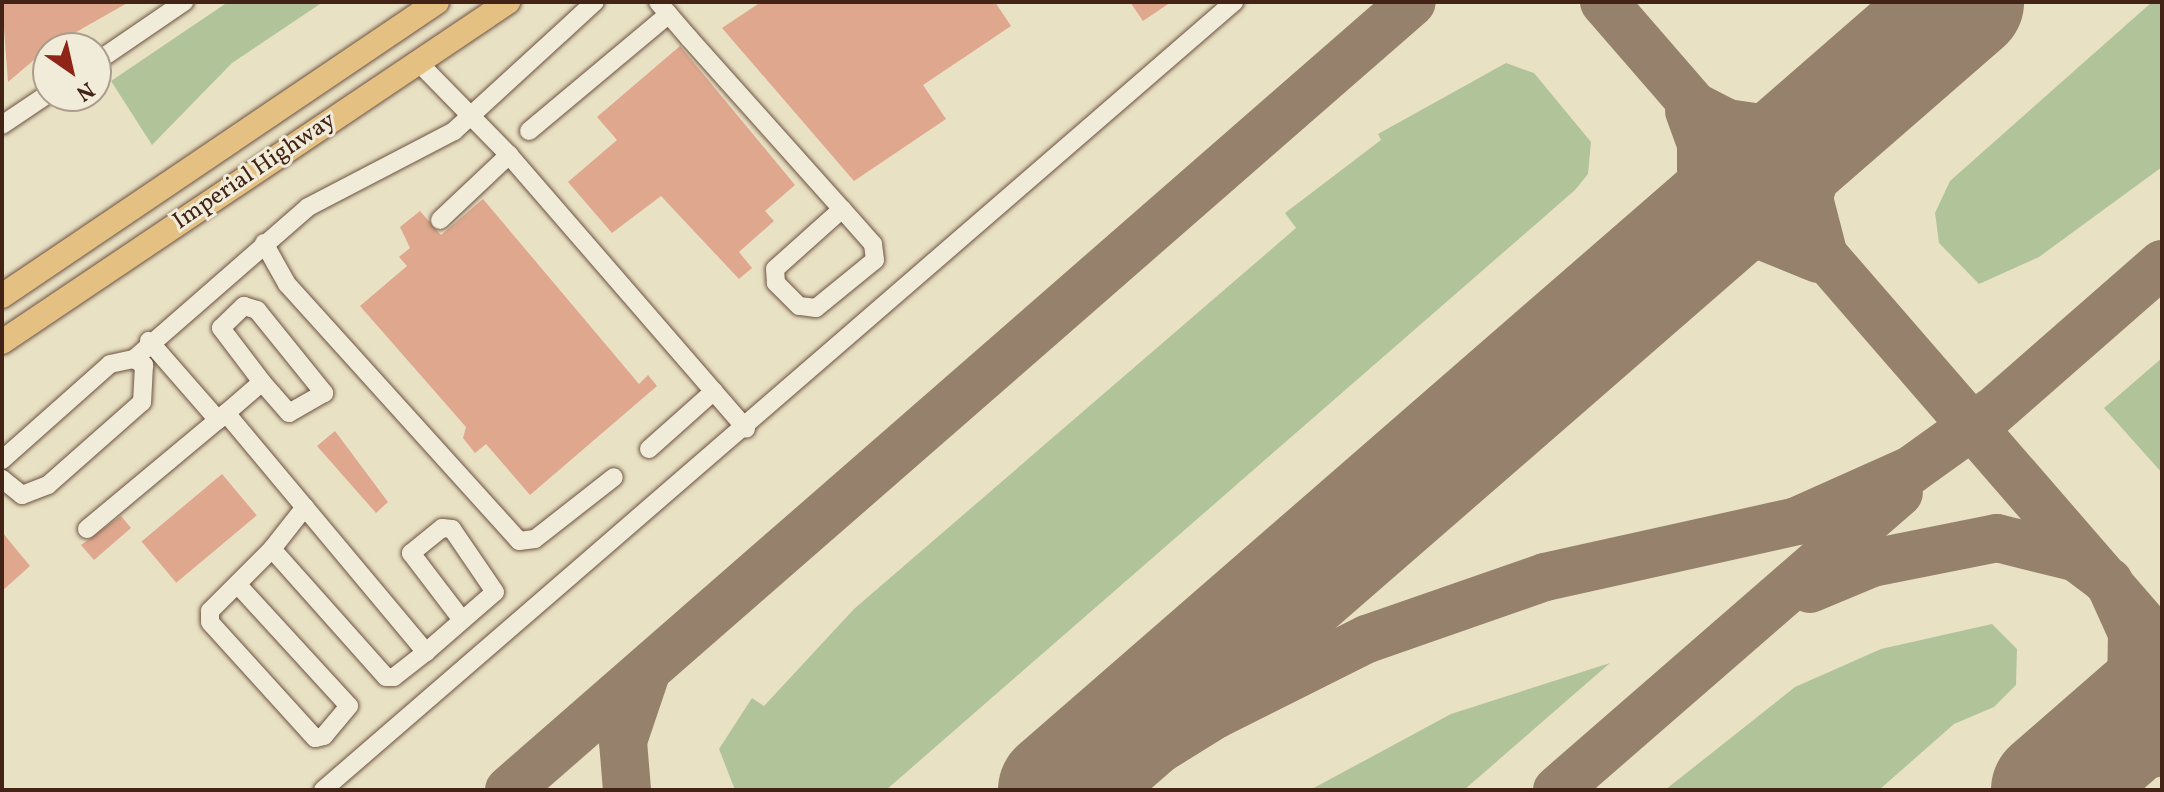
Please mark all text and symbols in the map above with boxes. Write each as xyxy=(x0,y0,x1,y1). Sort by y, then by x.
north arrow xyxy=(32,32,112,112)
text: N xyxy=(69,73,100,108)
street label: Imperial Highway xyxy=(168,107,342,237)

